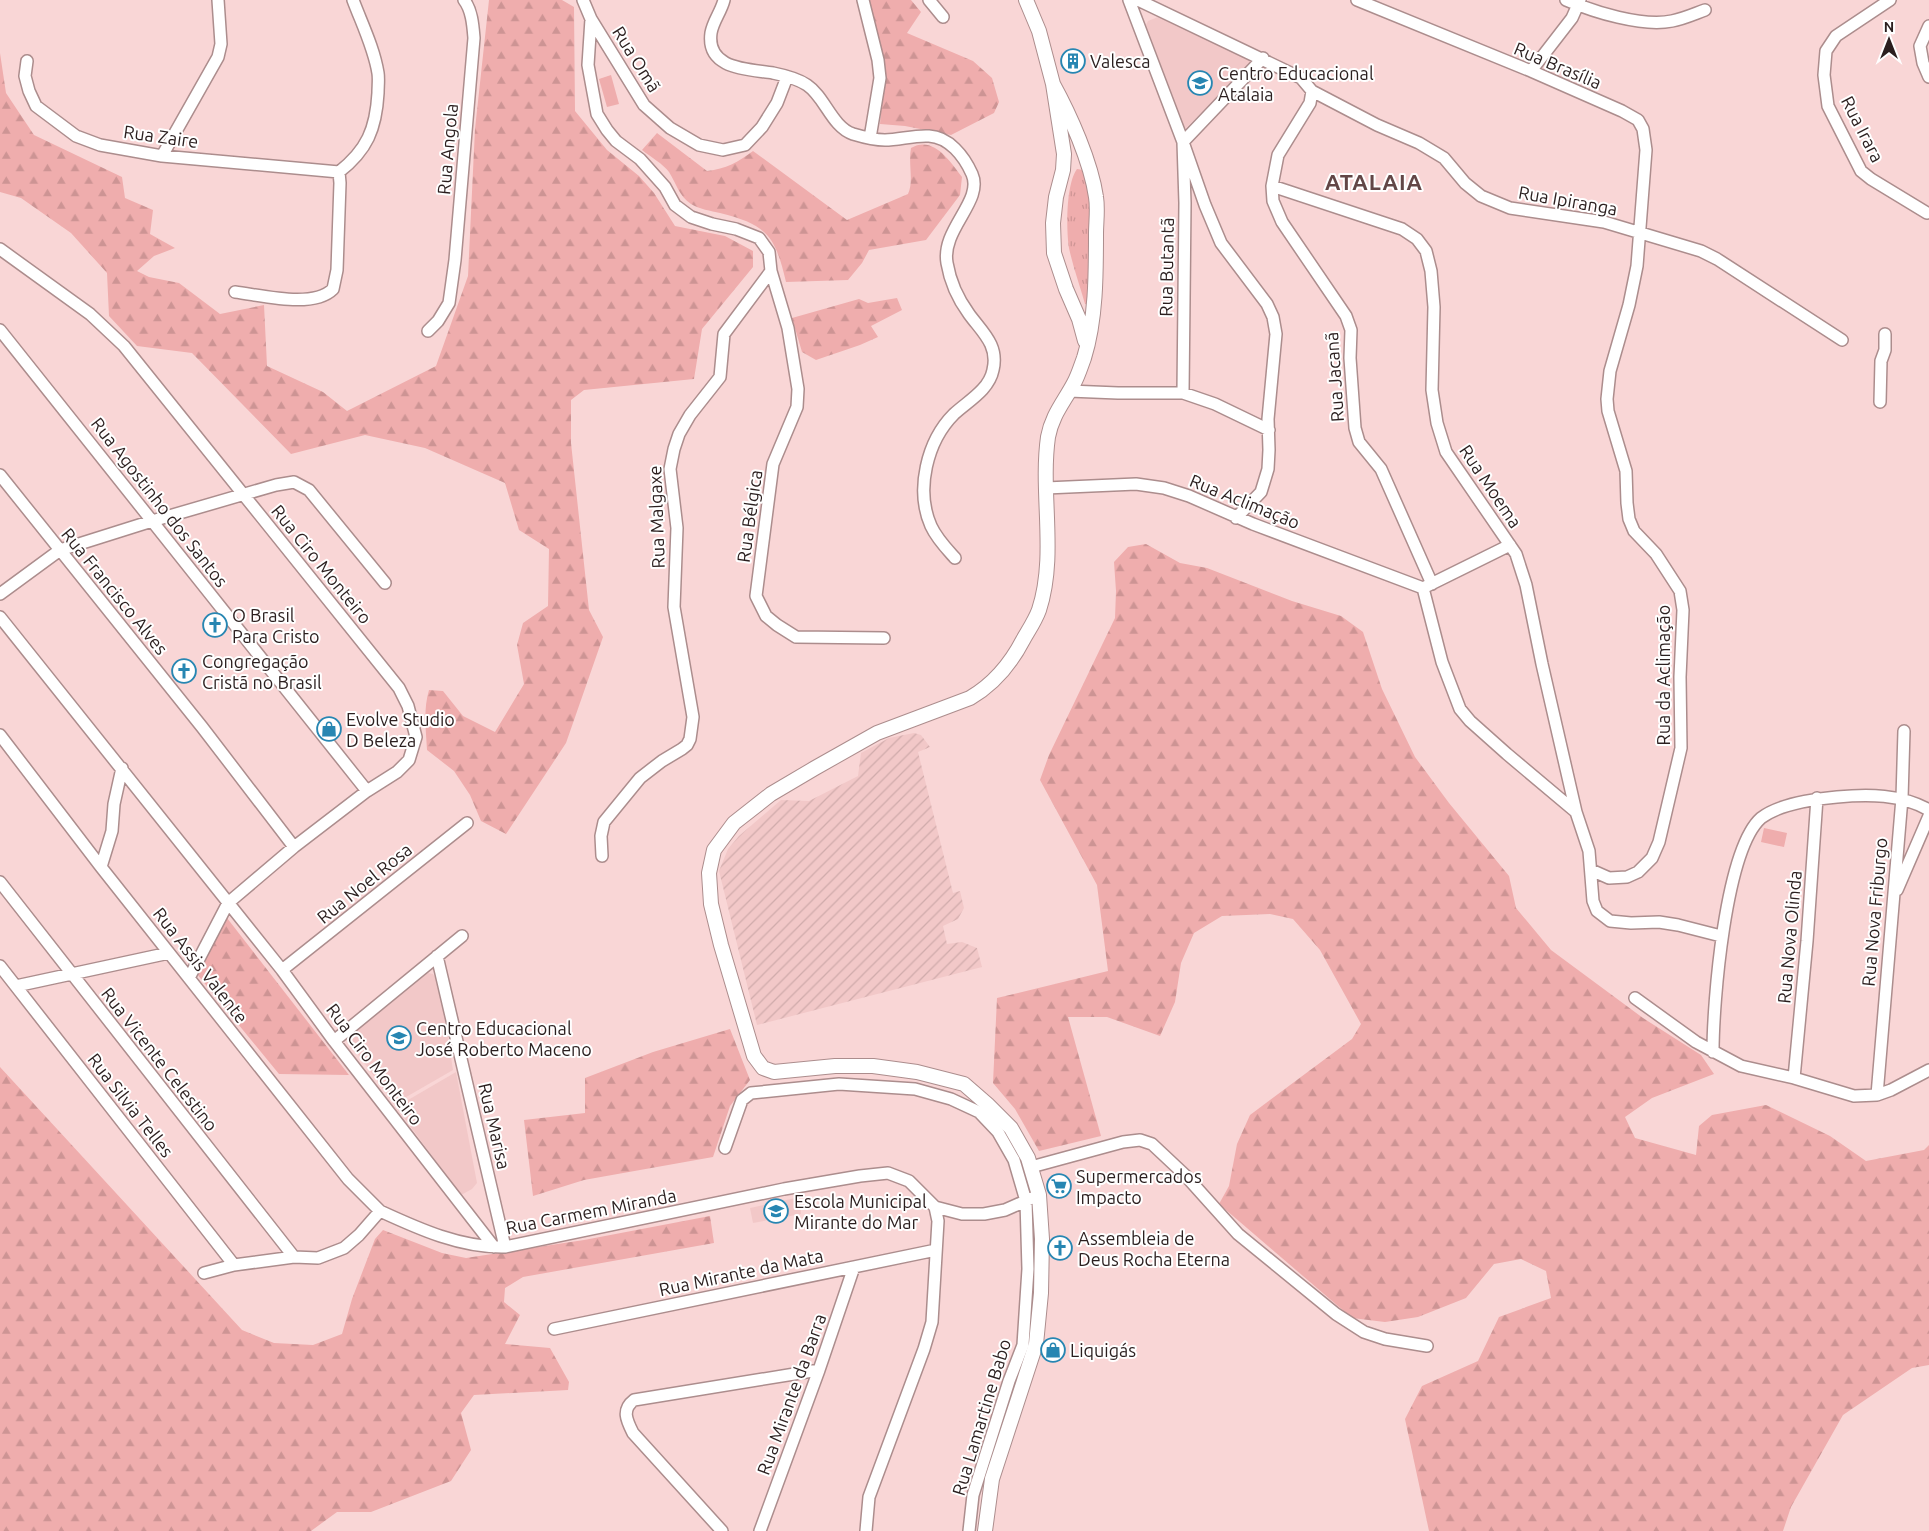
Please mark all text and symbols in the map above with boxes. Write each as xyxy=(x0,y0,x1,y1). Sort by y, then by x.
north arrow xyxy=(1864,15,1914,65)
text: N xyxy=(1884,19,1894,35)
street label: Rua Omã xyxy=(609,22,665,96)
street label: Rua Brasília xyxy=(1511,38,1605,92)
building icon: Valesca xyxy=(1060,48,1086,74)
place label: Valesca xyxy=(1090,51,1150,71)
place label: Centro Educacional Atalaia xyxy=(1218,63,1374,104)
school or university icon: Centro Educacional Atalaia xyxy=(1187,70,1213,96)
street label: Rua Irara xyxy=(1838,93,1888,165)
street label: Rua Angola xyxy=(433,102,461,196)
street label: Rua Zaire xyxy=(122,121,200,151)
district label: ATALAIA xyxy=(1325,169,1423,194)
street label: Rua Ipiranga xyxy=(1517,181,1619,219)
street label: Rua Butantã xyxy=(1155,217,1177,317)
street label: Rua Jacanã xyxy=(1321,331,1347,423)
street label: Rua Agostinho dos Santos xyxy=(88,413,232,591)
street label: Rua Moema xyxy=(1456,441,1526,531)
street label: Rua Malgaxe xyxy=(644,465,668,569)
street label: Rua Bélgica xyxy=(733,468,765,564)
street label: Rua Aclimação xyxy=(1187,470,1303,532)
street label: Rua Ciro Monteiro xyxy=(268,501,376,627)
street label: Rua Francisco Alves xyxy=(58,524,172,658)
place label: O Brasil Para Cristo xyxy=(232,605,320,646)
street label: Rua da Aclimação xyxy=(1653,605,1673,745)
church icon: O Brasil Para Cristo xyxy=(202,612,228,638)
place label: Congregação Cristã no Brasil xyxy=(202,651,322,692)
church icon: Congregação Cristã no Brasil xyxy=(171,658,197,684)
place label: Evolve Studio D Beleza xyxy=(346,709,455,750)
shop icon: Evolve Studio D Beleza xyxy=(316,716,342,742)
street label: Rua Nova Friburgo xyxy=(1858,837,1890,987)
street label: Rua Noel Rosa xyxy=(313,839,415,927)
street label: Rua Nova Olinda xyxy=(1773,870,1805,1004)
street label: Rua Assis Valente xyxy=(150,903,252,1027)
street label: Rua Vicente Celestino xyxy=(98,983,222,1135)
street label: Rua Ciro Monteiro xyxy=(323,999,427,1129)
place label: Centro Educacional José Roberto Maceno xyxy=(416,1018,592,1059)
school or university icon: Centro Educacional José Roberto Maceno xyxy=(386,1025,412,1051)
street label: Rua Silvia Telles xyxy=(84,1049,178,1161)
street label: Rua Marisa xyxy=(475,1081,515,1171)
place label: Supermercados Impacto xyxy=(1076,1166,1202,1207)
supermarket icon: Supermercados Impacto xyxy=(1046,1173,1072,1199)
street label: Rua Carmem Miranda xyxy=(504,1185,678,1237)
place label: Escola Municipal Mirante do Mar xyxy=(794,1191,927,1232)
school or university icon: Escola Municipal Mirante do Mar xyxy=(763,1198,789,1224)
place label: Assembleia de Deus Rocha Eterna xyxy=(1078,1228,1230,1269)
church icon: Assembleia de Deus Rocha Eterna xyxy=(1047,1235,1073,1261)
street label: Rua Mirante da Mata xyxy=(657,1245,825,1299)
street label: Rua Mirante da Barra xyxy=(753,1311,829,1477)
street label: Rua Lamartine Babo xyxy=(948,1336,1014,1498)
shop icon: Liquigás xyxy=(1040,1337,1066,1363)
place label: Liquigás xyxy=(1070,1340,1136,1360)

